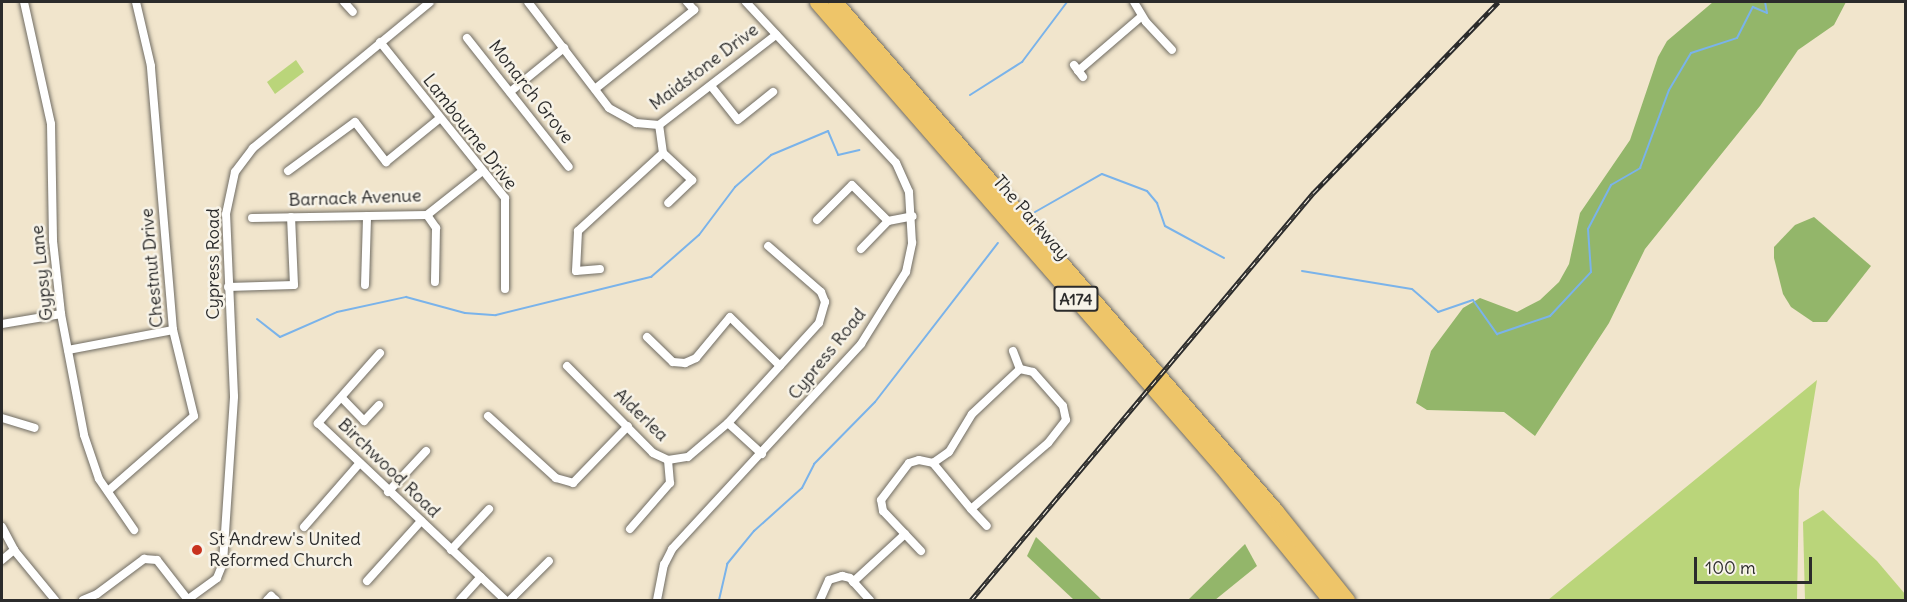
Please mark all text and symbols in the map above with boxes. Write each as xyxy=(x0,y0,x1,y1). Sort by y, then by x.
street label: Maidstone Drive xyxy=(645,19,763,115)
street label: Monarch Grove xyxy=(484,36,578,148)
street label: Lambourne Drive xyxy=(418,70,522,194)
street label: The Parkway xyxy=(988,171,1074,265)
street label: Barnack Avenue xyxy=(288,185,422,211)
street label: Chestnut Drive xyxy=(136,207,168,329)
street label: Cypress Road xyxy=(202,208,224,320)
street label: Gypsy Lane xyxy=(26,224,58,322)
road number: A174 xyxy=(1052,286,1100,312)
street label: Cypress Road xyxy=(784,304,870,404)
street label: Alderlea xyxy=(609,384,673,446)
street label: Birchwood Road xyxy=(333,414,445,522)
place label: St Andrew's United Reformed Church xyxy=(209,529,361,572)
marker: St Andrew's United Reformed Church xyxy=(190,543,204,557)
scale bar xyxy=(1697,545,1816,583)
text: 100 m xyxy=(1705,556,1756,579)

